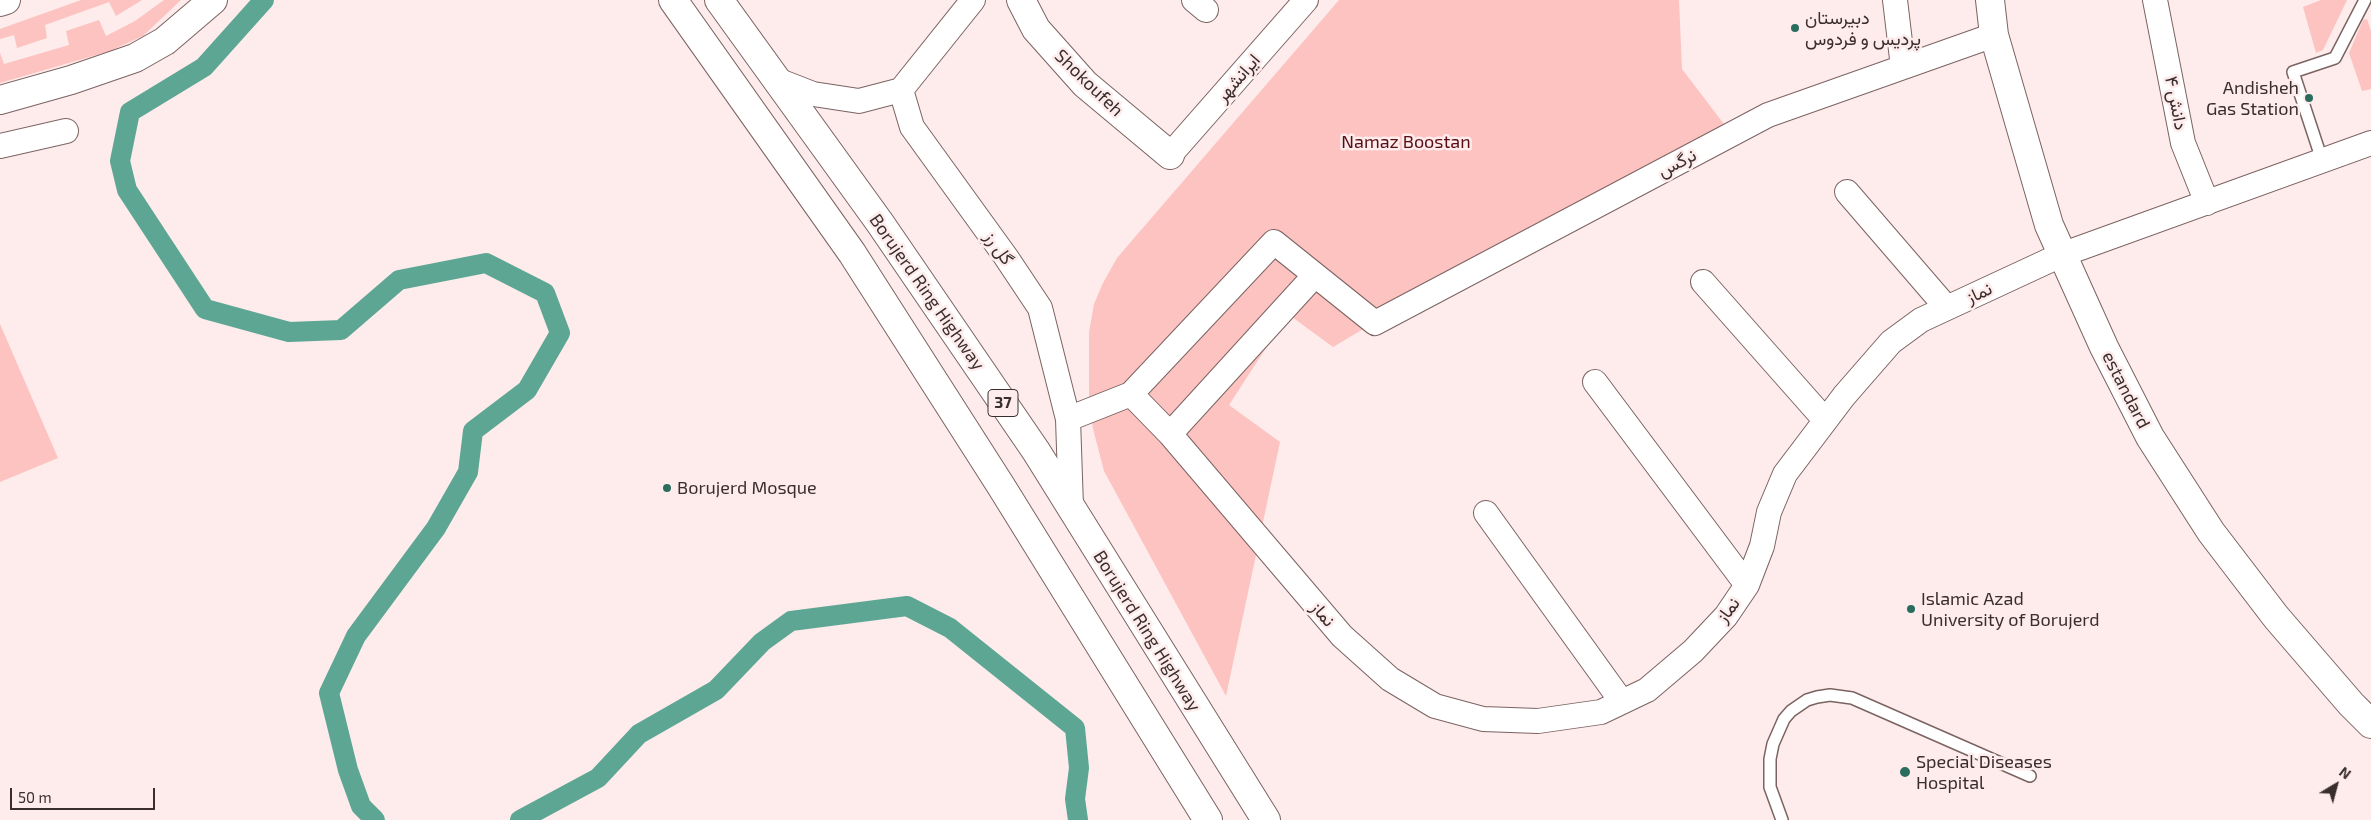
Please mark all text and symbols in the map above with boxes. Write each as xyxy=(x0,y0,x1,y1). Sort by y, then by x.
place label: دبیرستان پردیس و فردوس xyxy=(1805,7,1921,50)
marker: دبیرستان پردیس و فردوس xyxy=(1789,22,1801,34)
street label: Shokoufeh xyxy=(1050,45,1128,121)
street label: ایرانشهر xyxy=(1211,50,1265,106)
street label: دانش ۴ xyxy=(2160,74,2192,132)
place label: Andisheh Gas Station xyxy=(2206,77,2299,120)
marker: Andisheh Gas Station xyxy=(2303,92,2315,104)
park label: Namaz Boostan xyxy=(1341,131,1471,153)
street label: نرگس xyxy=(1654,144,1700,182)
street label: Borujerd Ring Highway xyxy=(865,210,989,374)
street label: گل رز xyxy=(980,227,1018,269)
street label: نماز xyxy=(1963,278,1995,308)
street label: estandard xyxy=(2097,348,2155,432)
road number: 37 xyxy=(988,389,1018,416)
place label: Borujerd Mosque xyxy=(677,477,817,499)
marker: Borujerd Mosque xyxy=(661,482,673,494)
street label: Borujerd Ring Highway xyxy=(1089,547,1205,715)
place label: Islamic Azad University of Borujerd xyxy=(1921,588,2100,630)
street label: نماز xyxy=(1711,593,1745,627)
street label: نماز xyxy=(1306,597,1340,631)
marker: Islamic Azad University of Borujerd xyxy=(1905,603,1917,615)
place label: Special Diseases Hospital xyxy=(1916,751,2052,794)
north arrow xyxy=(2311,760,2361,810)
text: N xyxy=(2336,763,2354,782)
marker: Special Diseases Hospital xyxy=(1898,765,1912,779)
scale bar xyxy=(12,778,158,810)
text: 50 m xyxy=(18,788,52,806)

